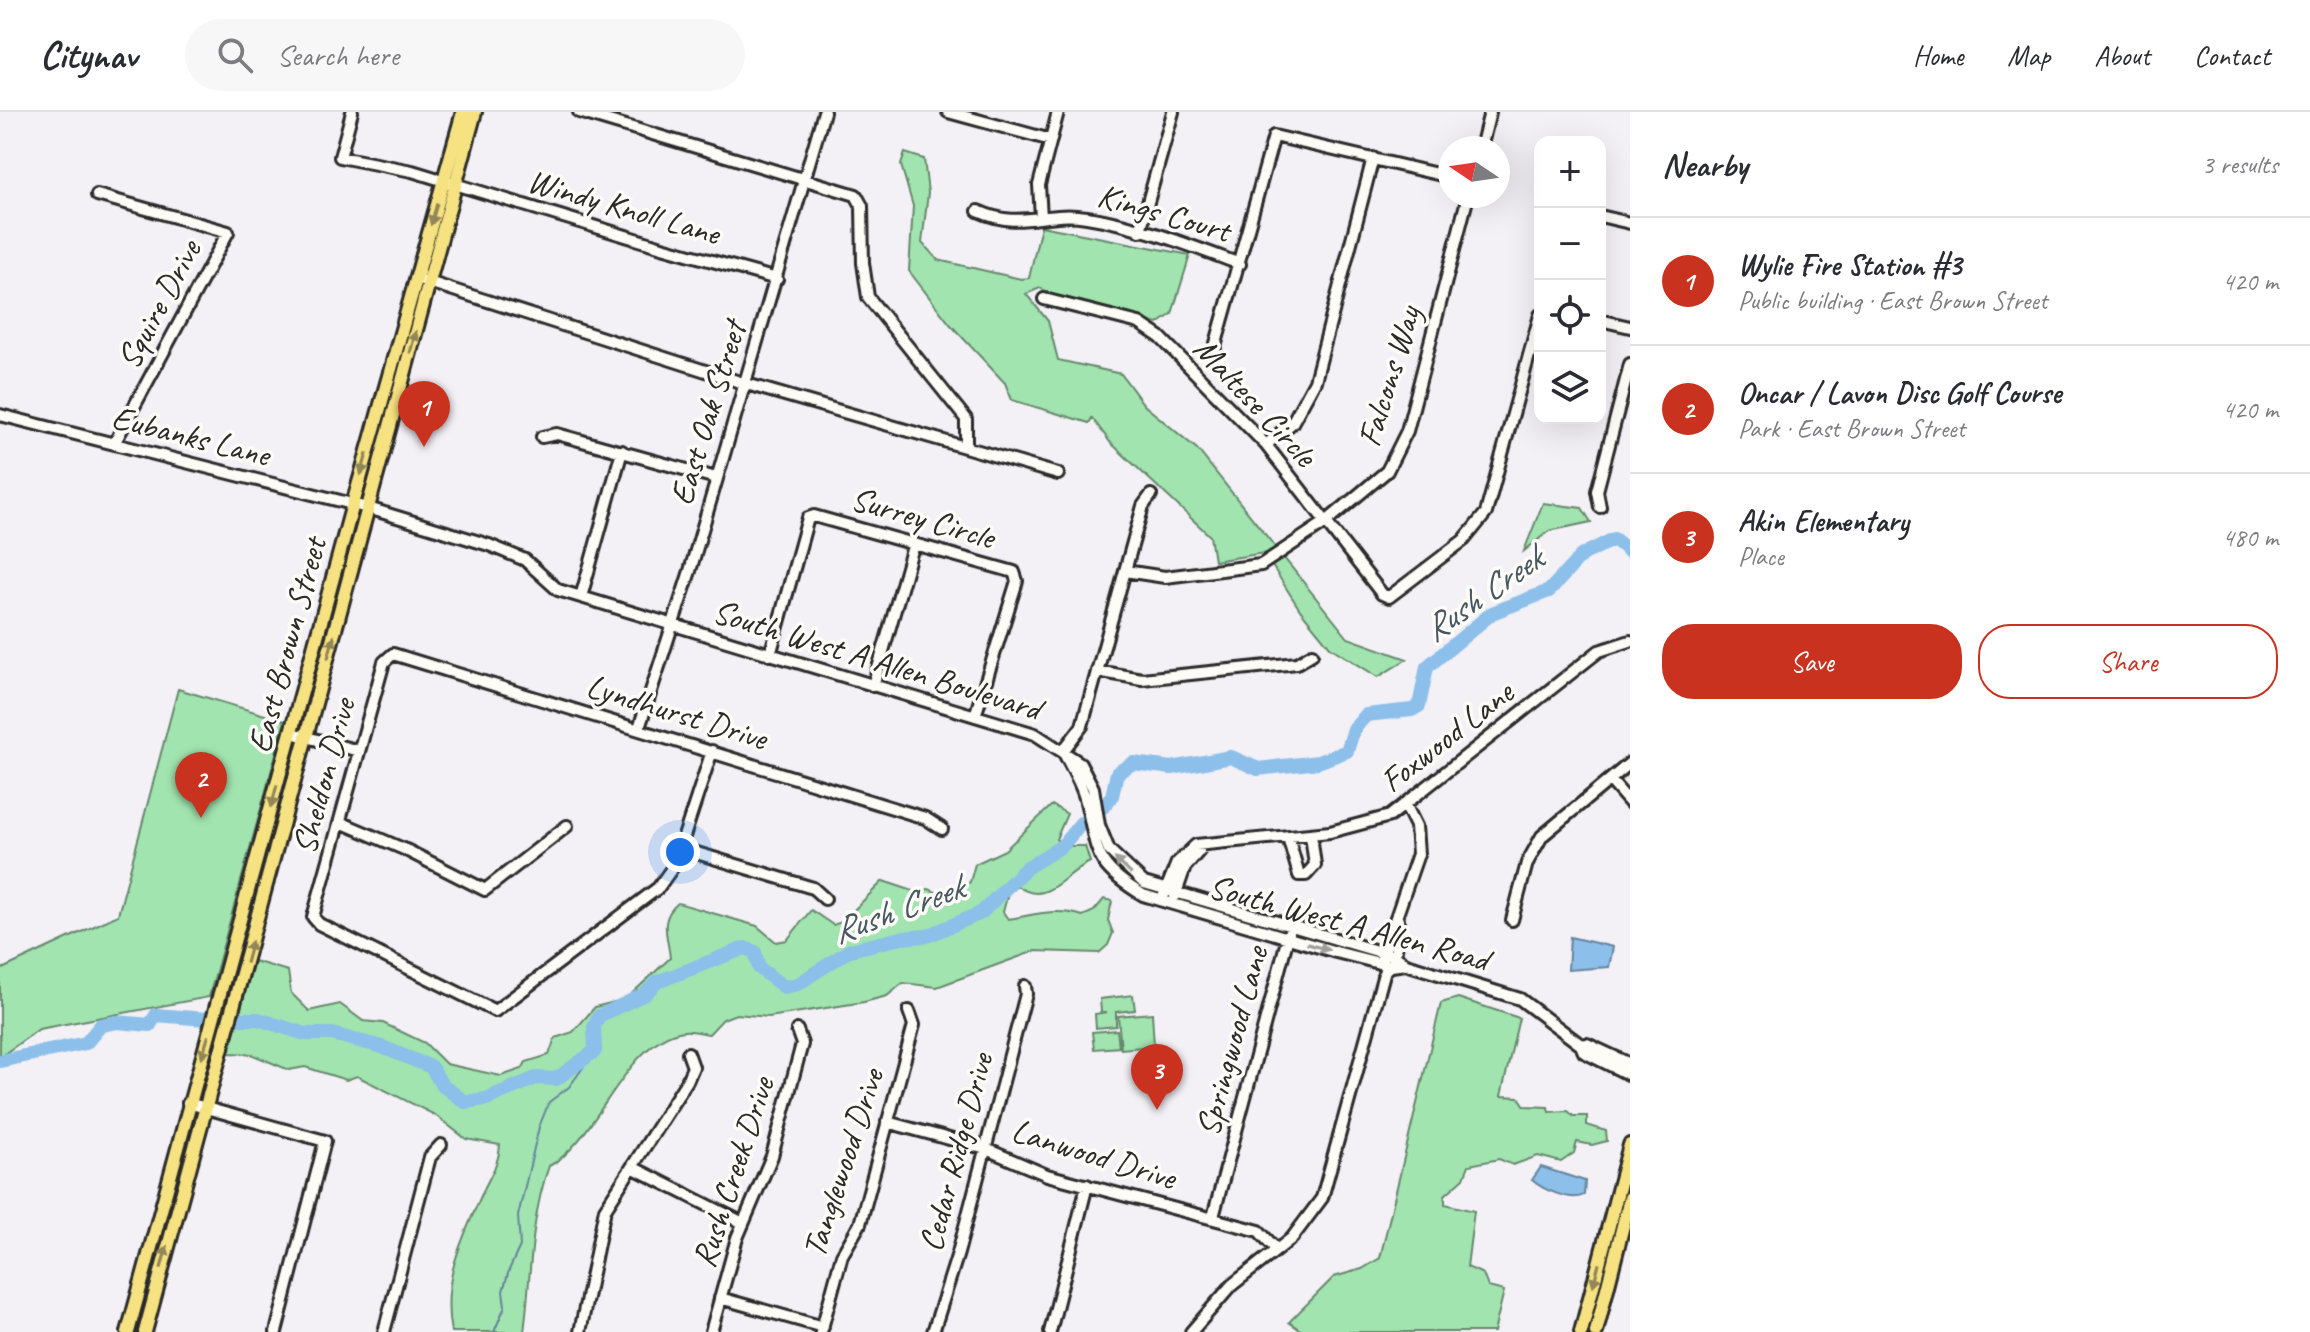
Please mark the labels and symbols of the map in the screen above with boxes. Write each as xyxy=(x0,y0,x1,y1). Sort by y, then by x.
north arrow xyxy=(1438,136,1510,208)
street label: Windy Knoll Lane xyxy=(523,159,727,255)
street label: Kings Court xyxy=(1093,173,1238,253)
one-way arrow xyxy=(427,202,440,226)
street label: Squire Drive xyxy=(107,231,211,376)
street label: Falcons Way xyxy=(1347,299,1431,451)
street label: East Oak Street xyxy=(659,312,757,510)
street label: Maltese Circle xyxy=(1185,328,1328,477)
one-way arrow xyxy=(407,329,420,353)
pin: 1 xyxy=(398,381,450,447)
street label: Eubanks Lane xyxy=(108,395,277,477)
one-way arrow xyxy=(357,453,370,477)
street label: Surrey Circle xyxy=(846,477,1002,559)
street label: East Brown Street xyxy=(237,530,337,757)
water label: Rush Creek xyxy=(1414,533,1556,652)
street label: South West A Allen Boulevard xyxy=(708,589,1051,731)
one-way arrow xyxy=(325,634,337,659)
street label: Lyndhurst Drive xyxy=(581,664,774,760)
street label: Foxwood Lane xyxy=(1371,670,1523,802)
street label: Sheldon Drive xyxy=(282,691,366,859)
pin: 2 xyxy=(175,752,227,818)
one-way arrow xyxy=(267,785,280,809)
your location xyxy=(660,832,700,872)
one-way arrow xyxy=(1114,857,1133,876)
water label: Rush Creek xyxy=(826,862,974,954)
street label: South West A Allen Road xyxy=(1204,864,1499,982)
one-way arrow xyxy=(243,939,255,964)
street label: Springwood Lane xyxy=(1186,940,1278,1140)
one-way arrow xyxy=(1307,941,1331,954)
one-way arrow xyxy=(198,1035,211,1059)
pin: 3 xyxy=(1131,1044,1183,1110)
street label: Cedar Ridge Drive xyxy=(908,1047,1003,1256)
street label: Tanglewood Drive xyxy=(792,1062,894,1263)
street label: Rush Creek Drive xyxy=(682,1070,784,1272)
street label: Lanwood Drive xyxy=(1007,1108,1183,1199)
one-way arrow xyxy=(159,1244,171,1269)
one-way arrow xyxy=(1590,1263,1602,1288)

